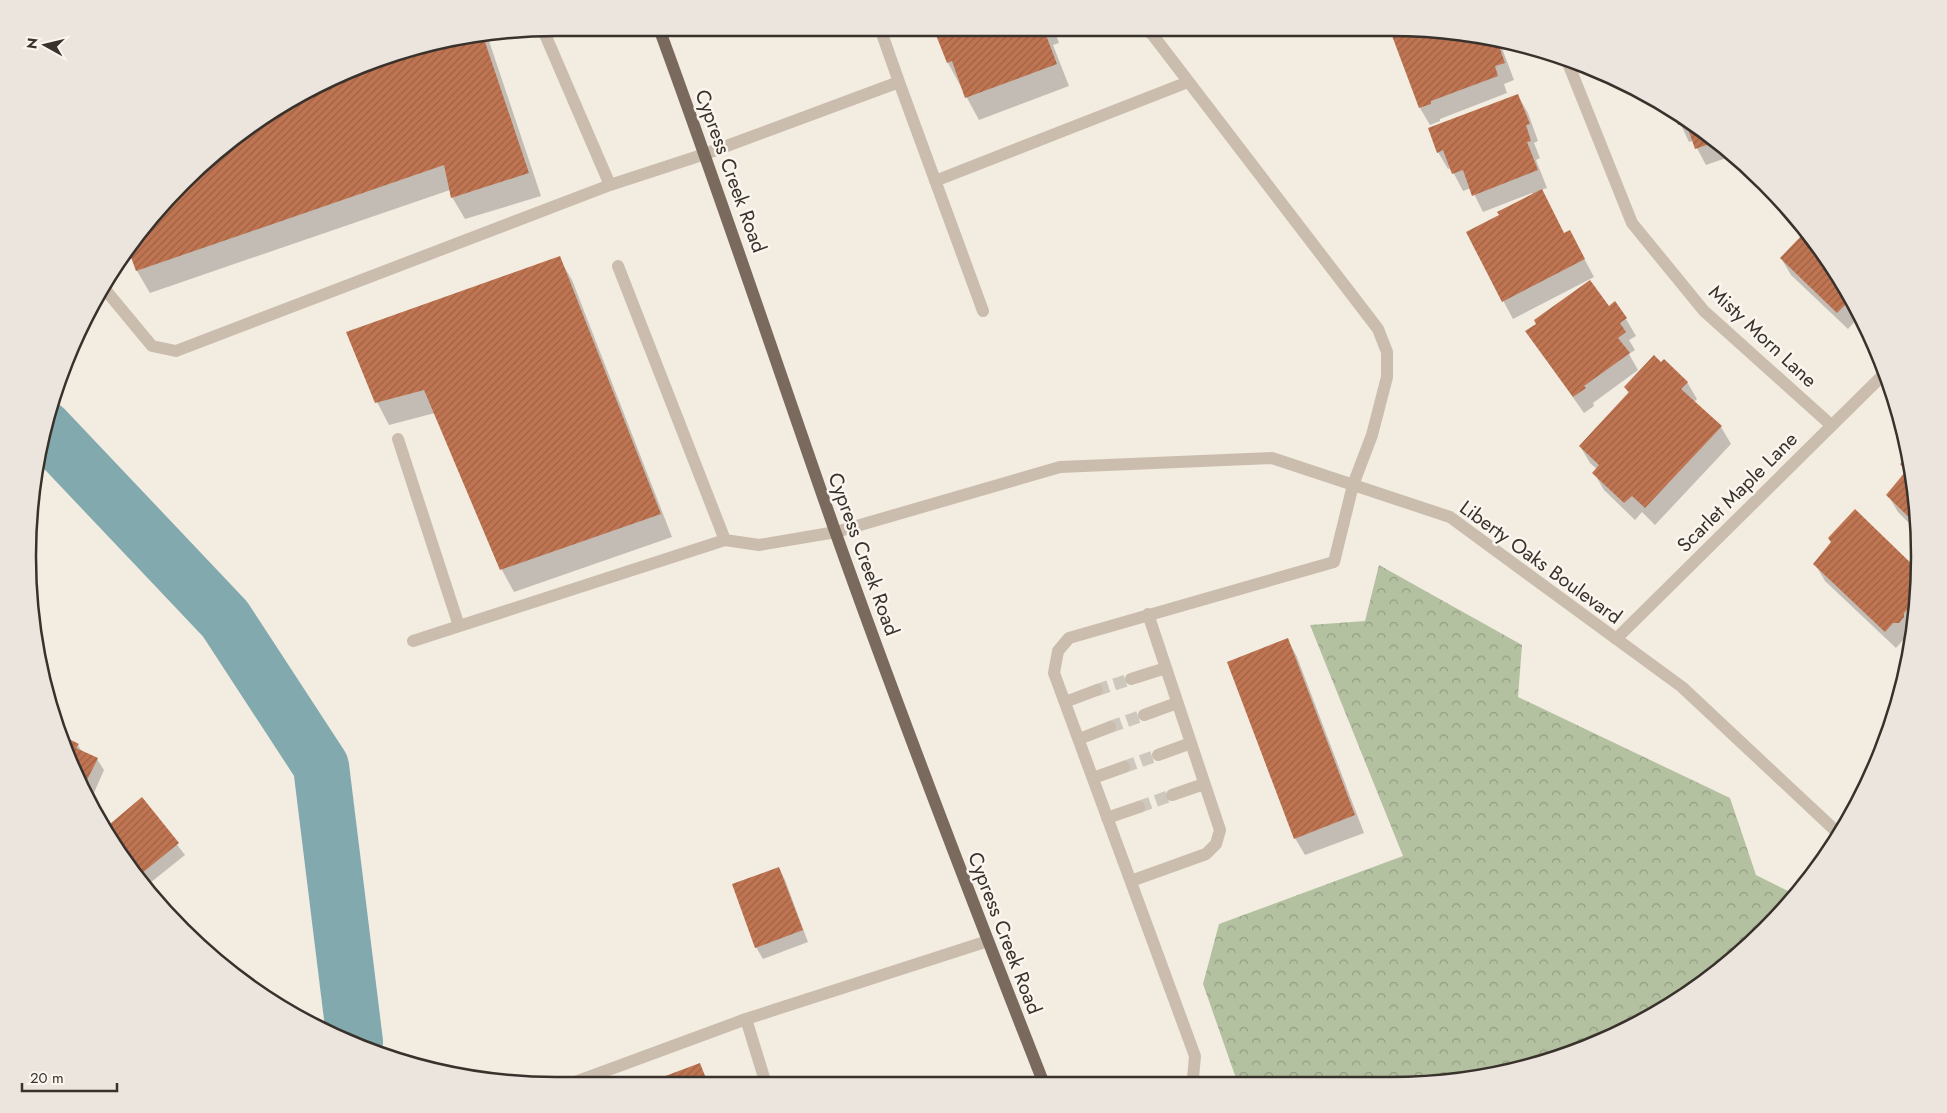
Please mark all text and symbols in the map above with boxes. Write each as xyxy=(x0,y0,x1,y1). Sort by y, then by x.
north arrow xyxy=(20,20,70,70)
text: N xyxy=(21,36,43,50)
street label: Cypress Creek Road xyxy=(688,86,774,257)
street label: Misty Morn Lane xyxy=(1702,278,1823,394)
street label: Scarlet Maple Lane xyxy=(1670,425,1804,559)
street label: Cypress Creek Road xyxy=(821,469,907,640)
street label: Liberty Oaks Boulevard xyxy=(1454,494,1628,631)
street label: Cypress Creek Road xyxy=(960,848,1049,1019)
scale bar xyxy=(22,1060,118,1092)
text: 20 m xyxy=(30,1067,64,1089)

